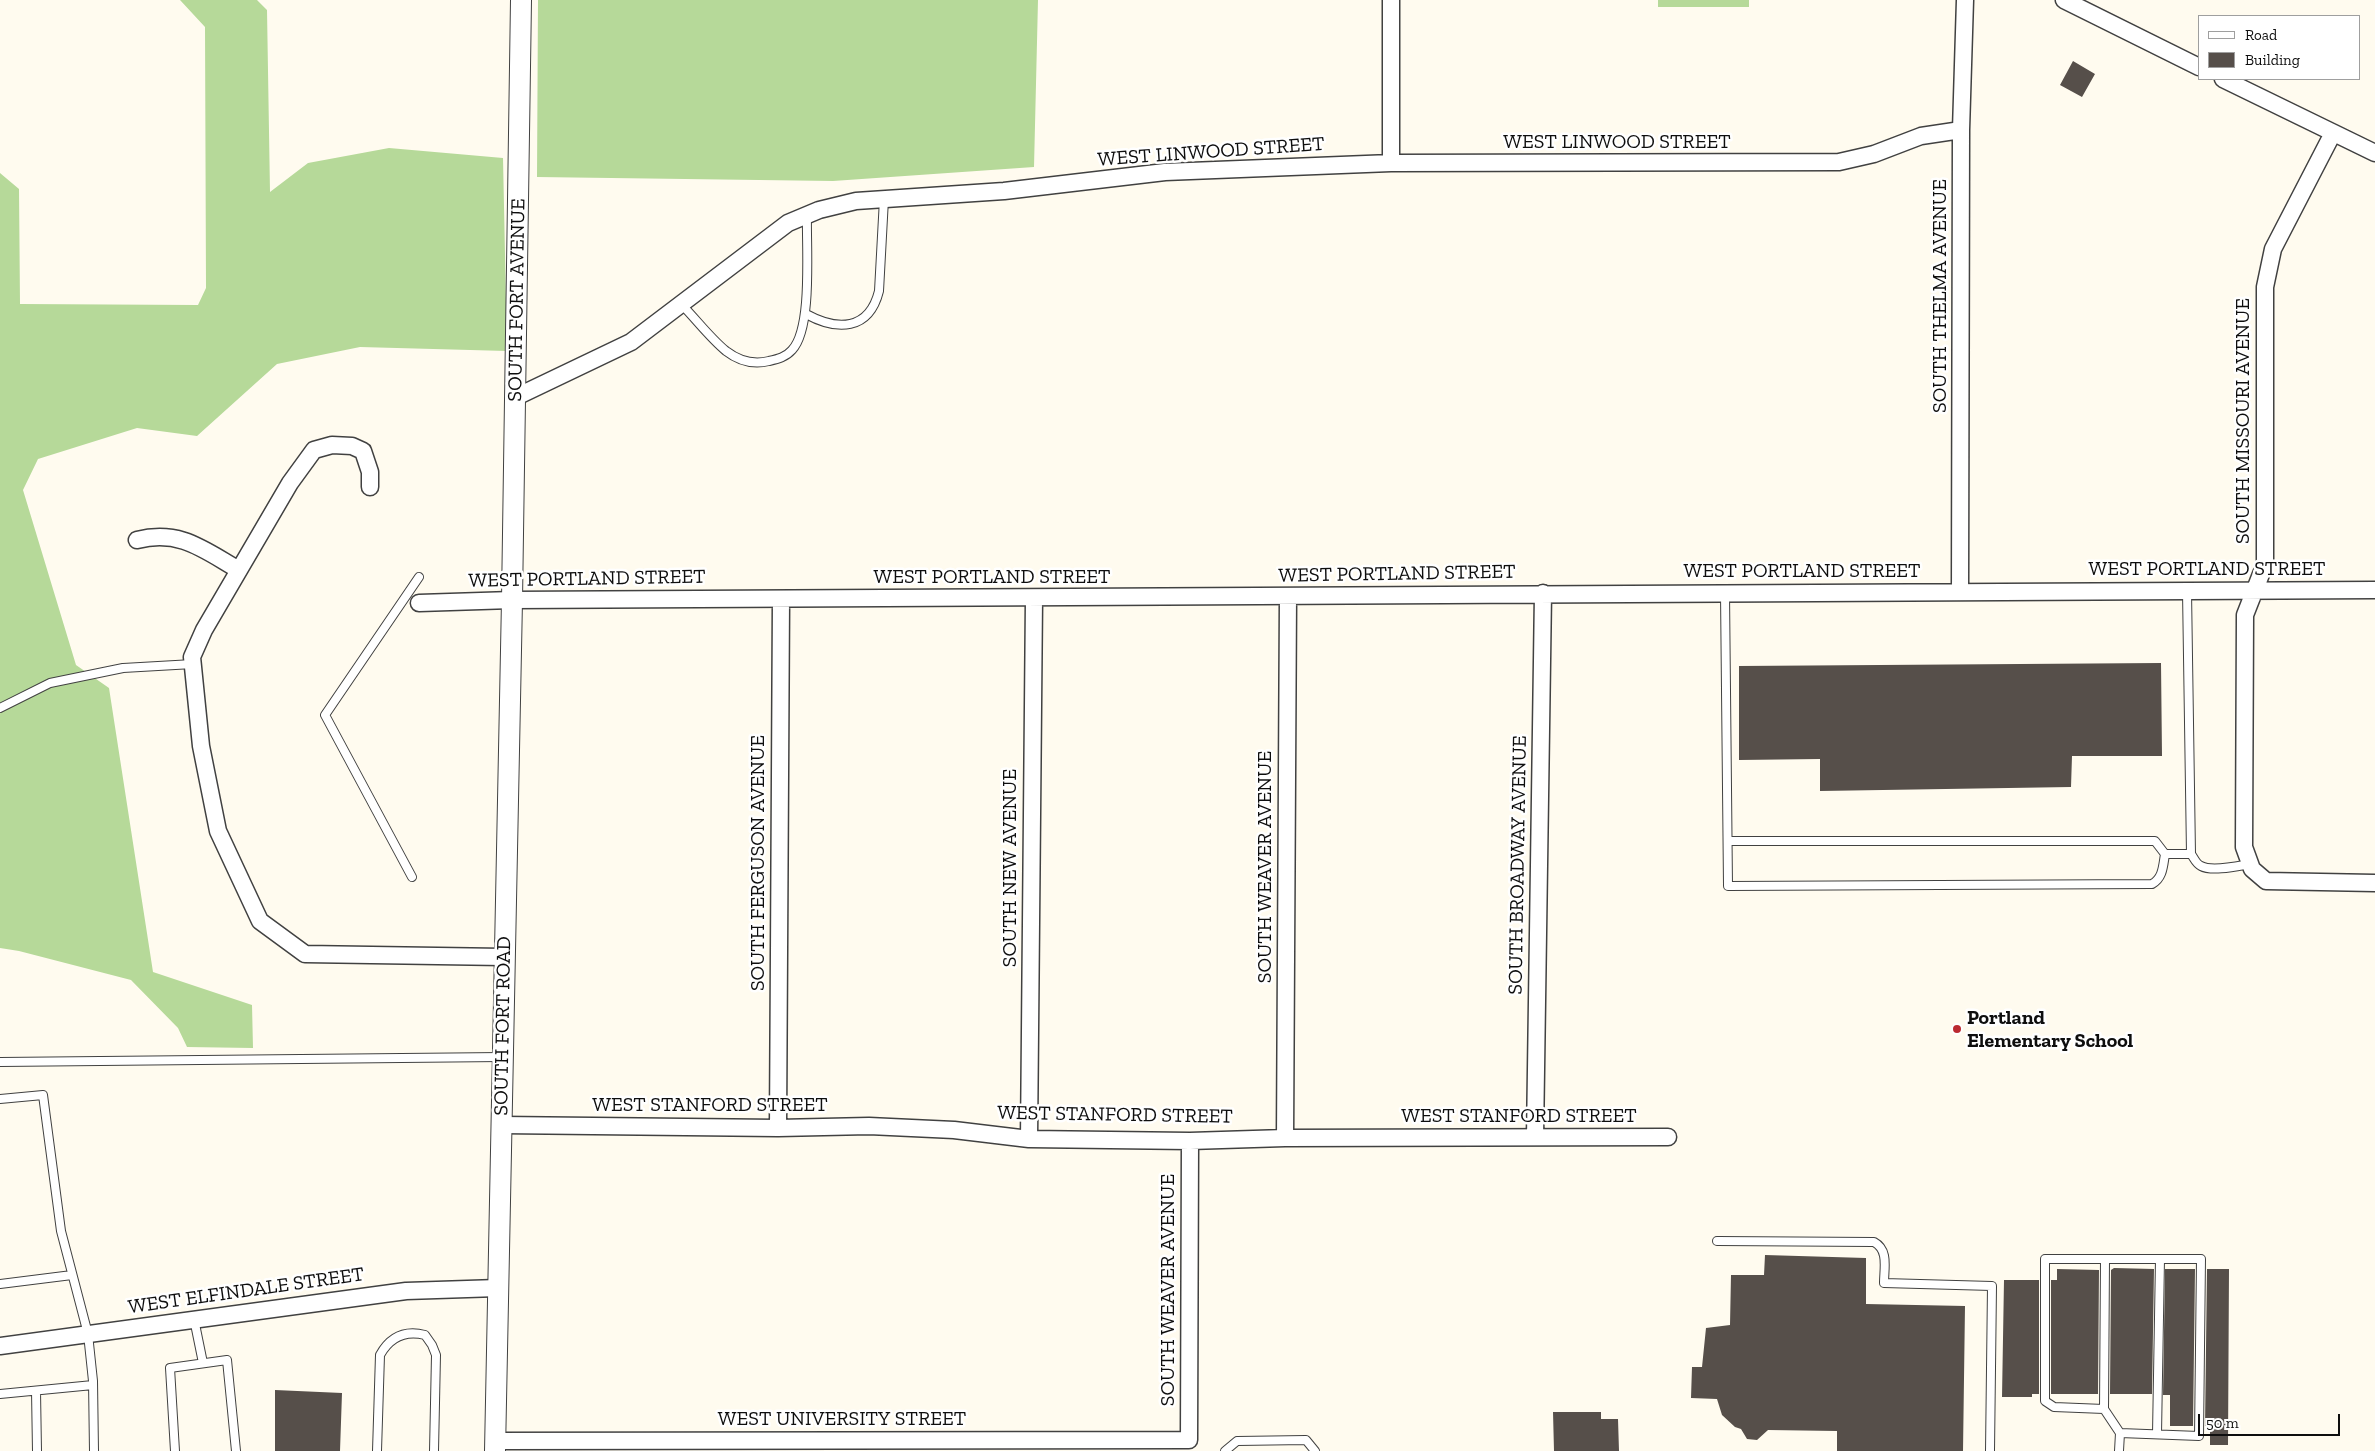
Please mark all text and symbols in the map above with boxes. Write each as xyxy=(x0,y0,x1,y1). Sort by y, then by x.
legend xyxy=(2198,15,2360,80)
text: Road xyxy=(2245,26,2277,44)
text: Building xyxy=(2245,51,2300,69)
street label: WEST LINWOOD STREET xyxy=(1503,130,1731,154)
street label: WEST LINWOOD STREET xyxy=(1097,132,1325,172)
street label: SOUTH THELMA AVENUE xyxy=(1928,179,1952,413)
street label: SOUTH FORT AVENUE xyxy=(503,198,531,402)
street label: SOUTH MISSOURI AVENUE xyxy=(2231,298,2255,544)
street label: WEST PORTLAND STREET xyxy=(2088,557,2326,581)
street label: WEST PORTLAND STREET xyxy=(1683,559,1921,583)
street label: WEST PORTLAND STREET xyxy=(1278,560,1516,588)
street label: WEST PORTLAND STREET xyxy=(468,565,706,593)
street label: WEST PORTLAND STREET xyxy=(873,565,1111,589)
street label: SOUTH FERGUSON AVENUE xyxy=(746,735,770,991)
street label: SOUTH BROADWAY AVENUE xyxy=(1504,735,1532,995)
street label: SOUTH WEAVER AVENUE xyxy=(1253,751,1277,983)
street label: SOUTH NEW AVENUE xyxy=(998,769,1022,967)
street label: SOUTH FORT ROAD xyxy=(489,936,517,1116)
place label: Portland Elementary School xyxy=(1967,1006,2133,1053)
marker: Portland Elementary School xyxy=(1951,1023,1963,1035)
street label: WEST STANFORD STREET xyxy=(592,1093,828,1117)
street label: WEST STANFORD STREET xyxy=(997,1101,1233,1129)
street label: WEST STANFORD STREET xyxy=(1401,1104,1637,1128)
street label: SOUTH WEAVER AVENUE xyxy=(1156,1174,1180,1406)
street label: WEST ELFINDALE STREET xyxy=(126,1263,366,1319)
scale bar xyxy=(2200,1404,2342,1436)
street label: WEST UNIVERSITY STREET xyxy=(718,1407,966,1431)
text: 50 m xyxy=(2206,1414,2239,1432)

